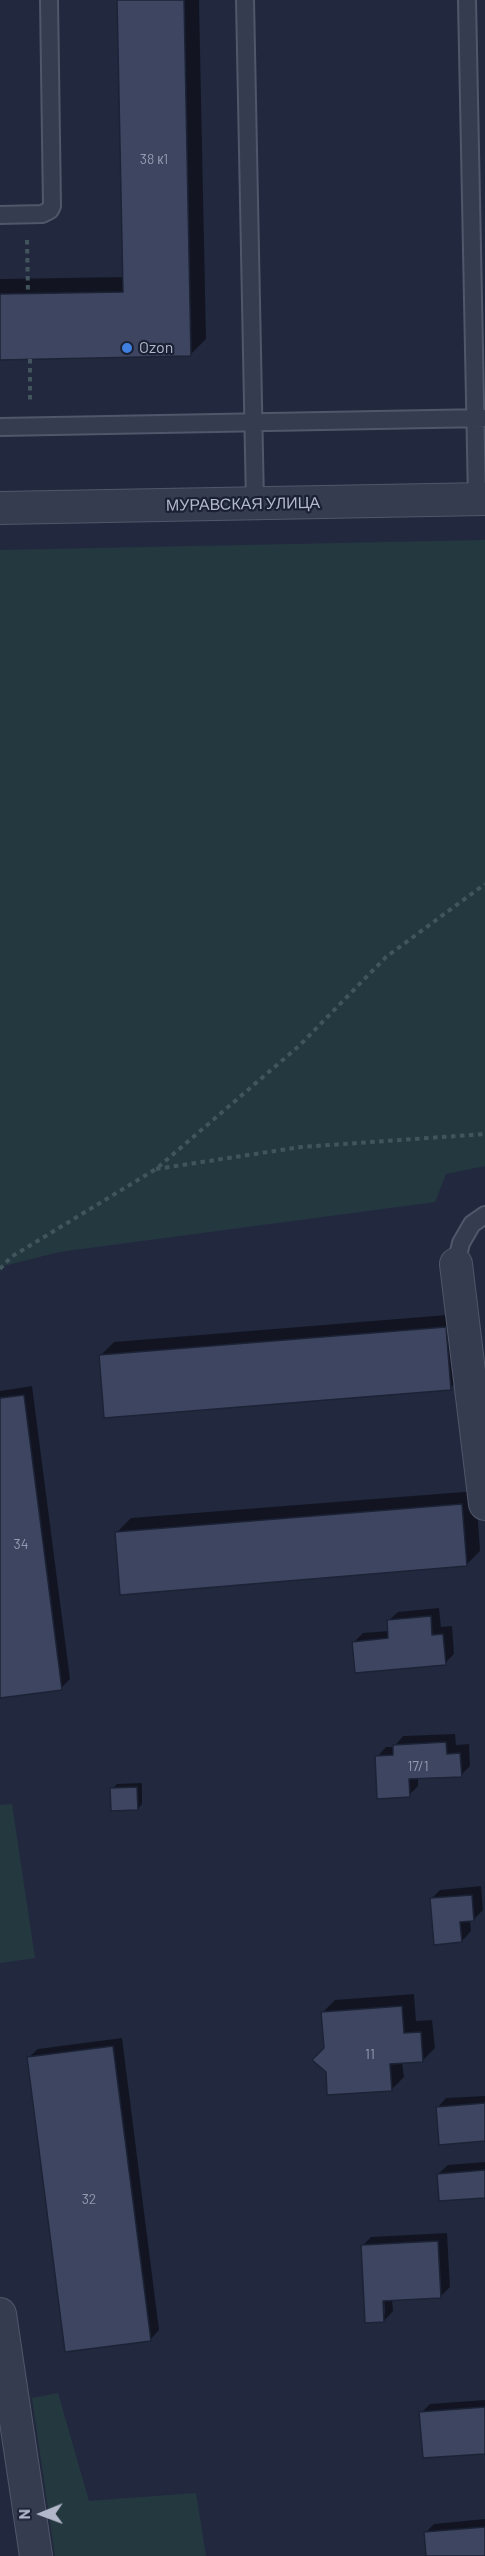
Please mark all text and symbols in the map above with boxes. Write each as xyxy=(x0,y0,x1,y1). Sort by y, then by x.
house number: 38 к1 xyxy=(140,151,168,167)
place label: Ozon xyxy=(139,338,173,358)
marker: Ozon xyxy=(120,341,134,355)
street label: МУРАВСКАЯ УЛИЦА xyxy=(166,493,320,515)
house number: 34 xyxy=(14,1536,28,1552)
house number: 17/1 xyxy=(407,1758,429,1774)
house number: 11 xyxy=(365,2046,375,2062)
house number: 32 xyxy=(82,2191,96,2207)
north arrow xyxy=(12,2484,72,2544)
text: N xyxy=(14,2509,33,2520)

